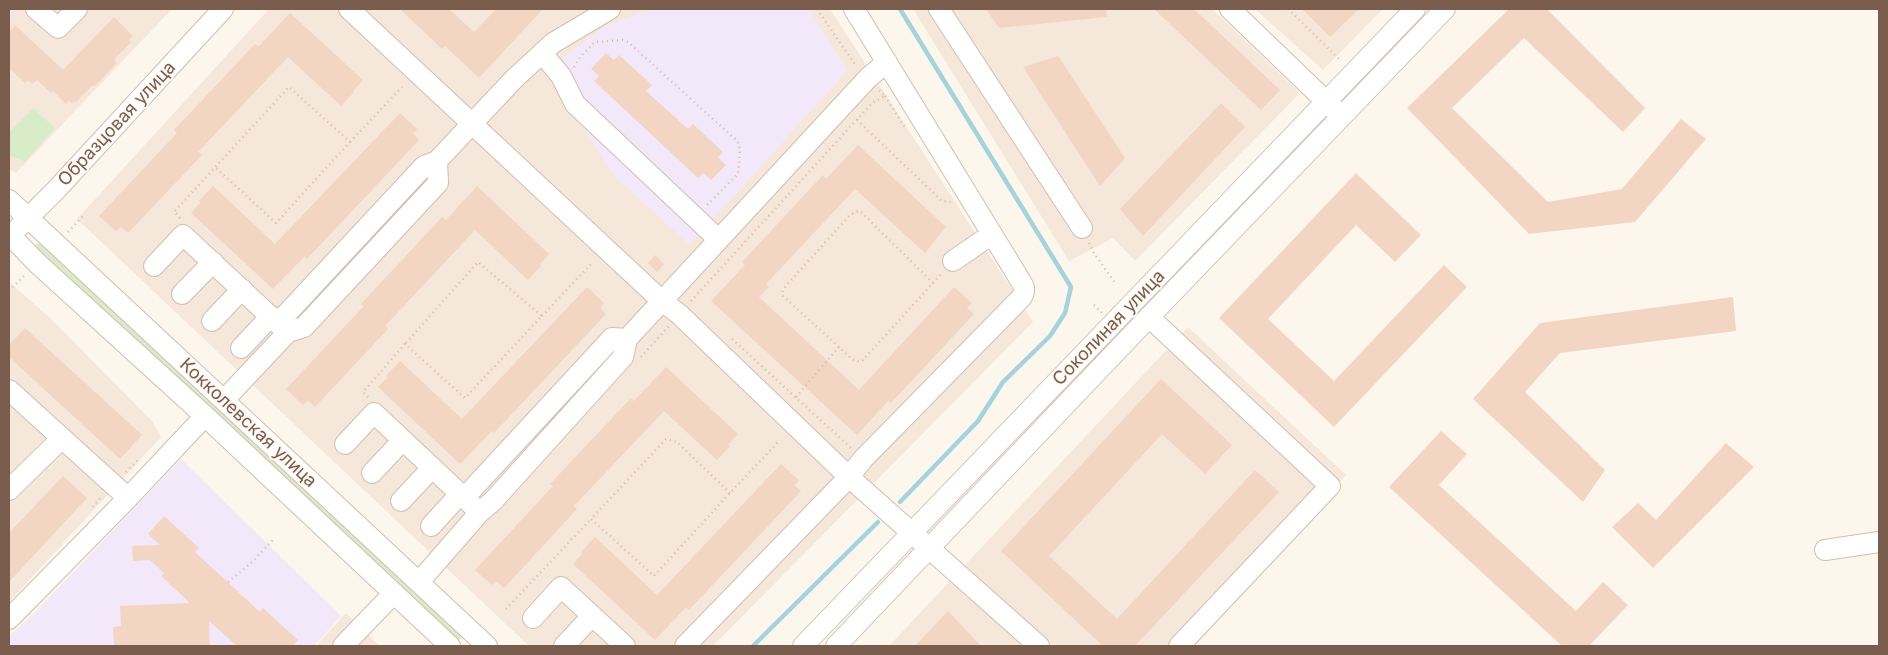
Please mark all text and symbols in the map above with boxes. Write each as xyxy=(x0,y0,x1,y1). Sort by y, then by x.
street label: Образцовая улица xyxy=(54,57,180,191)
street label: Соколиная улица xyxy=(1048,266,1170,390)
street label: Кокколевская улица xyxy=(175,354,321,492)

